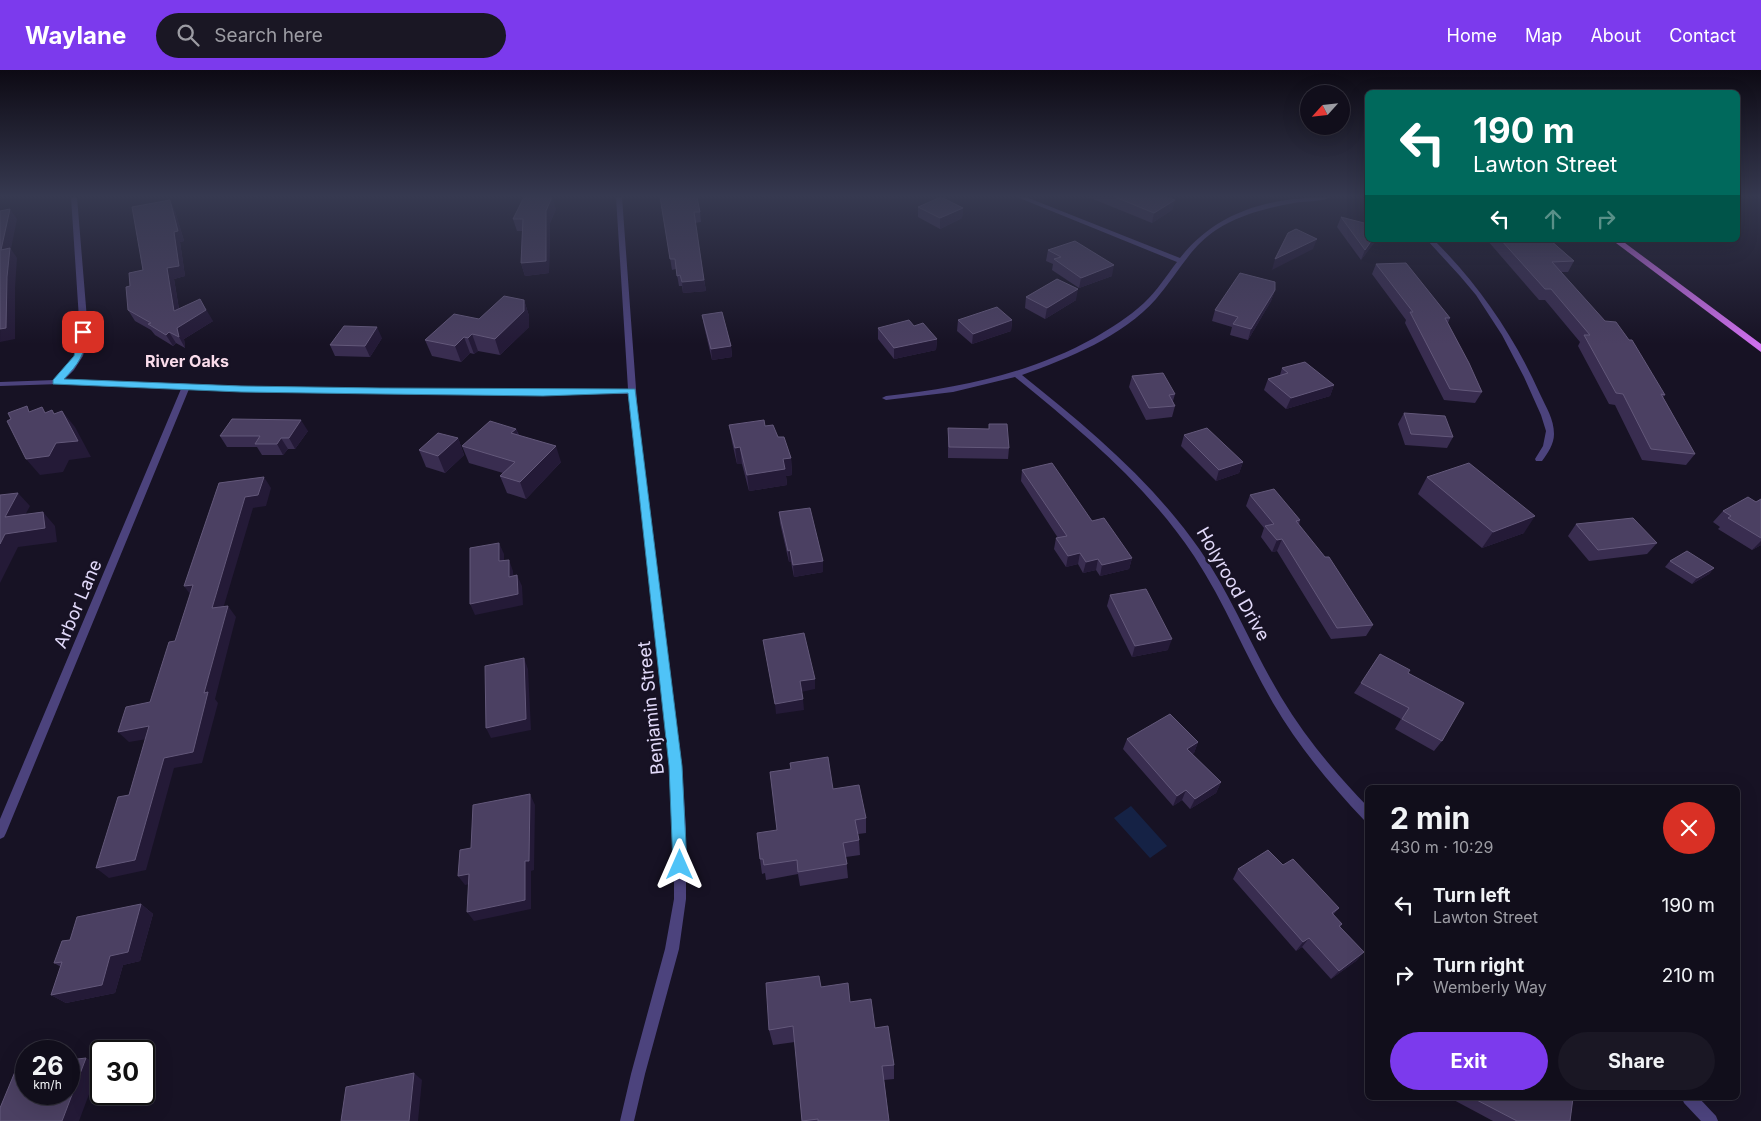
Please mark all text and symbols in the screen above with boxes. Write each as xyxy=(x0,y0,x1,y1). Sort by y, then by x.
search box xyxy=(156,13,506,58)
text: Waylane xyxy=(25,21,126,50)
icon: search xyxy=(174,21,202,49)
text: Search here xyxy=(214,24,323,47)
text: Home xyxy=(1447,25,1497,46)
text: Map xyxy=(1525,25,1562,46)
text: About xyxy=(1590,25,1641,46)
text: Contact xyxy=(1669,25,1736,46)
north arrow xyxy=(1300,85,1350,135)
map controls xyxy=(1300,85,1350,135)
text: 190 m xyxy=(1473,109,1575,151)
icon: left xyxy=(1390,110,1455,175)
text: Lawton Street xyxy=(1473,151,1617,177)
icon: left xyxy=(1486,205,1514,233)
icon: ahead xyxy=(1539,205,1567,233)
icon: right xyxy=(1592,205,1620,233)
pin xyxy=(62,311,104,353)
icon: arrive xyxy=(69,318,97,346)
district label: River Oaks xyxy=(145,351,229,371)
street label: Holyrood Drive xyxy=(1192,523,1274,644)
street label: Arbor Lane xyxy=(49,556,106,651)
street label: Benjamin Street xyxy=(633,640,668,776)
text: 2 min xyxy=(1390,800,1470,836)
button: close xyxy=(1663,802,1715,854)
text: 430 m · 10:29 xyxy=(1390,837,1493,857)
position arrow xyxy=(653,838,705,890)
text: Turn left xyxy=(1433,884,1511,907)
icon: left xyxy=(1390,891,1418,919)
text: 190 m xyxy=(1662,894,1715,917)
text: Lawton Street xyxy=(1433,907,1538,927)
text: Turn right xyxy=(1433,954,1524,977)
icon: right xyxy=(1390,961,1418,989)
text: 210 m xyxy=(1662,964,1715,987)
text: Wemberly Way xyxy=(1433,977,1547,997)
button: Exit xyxy=(1390,1032,1548,1090)
button: Share xyxy=(1558,1032,1715,1090)
speed limit sign: 30 xyxy=(90,1040,155,1105)
text: 26 xyxy=(32,1051,63,1081)
text: km/h xyxy=(33,1077,62,1092)

